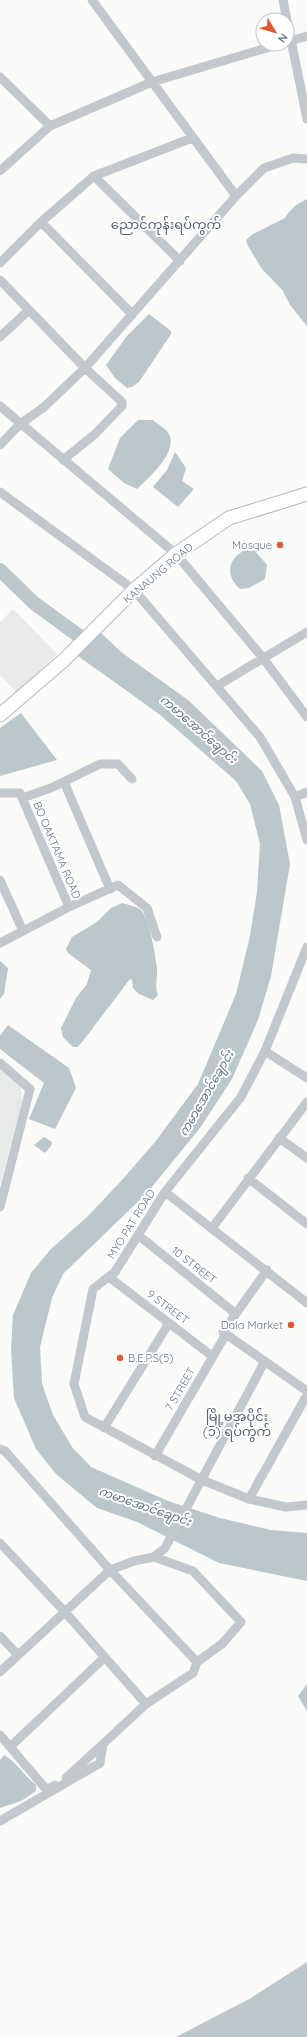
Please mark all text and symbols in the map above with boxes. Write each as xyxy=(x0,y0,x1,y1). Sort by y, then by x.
north arrow xyxy=(255,12,295,52)
text: N xyxy=(275,31,291,46)
district label: ညောင်ကုန်းရပ်ကွက် xyxy=(111,216,221,235)
place label: Mosque xyxy=(232,538,272,552)
street label: KANAUNG ROAD xyxy=(120,540,196,606)
marker: Mosque xyxy=(275,540,285,550)
water label: ကမာအောင်ချောင်း xyxy=(156,691,242,769)
street label: BO OAKTAMA ROAD xyxy=(30,799,84,901)
water label: ကမာအောင်ချောင်း xyxy=(174,1046,240,1140)
street label: MYO PAT ROAD xyxy=(104,1187,158,1261)
street label: 10 STREET xyxy=(169,1243,219,1287)
street label: 9 STREET xyxy=(144,1287,192,1327)
place label: Dala Market xyxy=(221,1318,283,1332)
marker: Dala Market xyxy=(286,1320,296,1330)
place label: B.E.P.S(5) xyxy=(128,1351,173,1365)
marker: B.E.P.S(5) xyxy=(115,1353,125,1363)
street label: 7 STREET xyxy=(162,1364,198,1413)
district label: မြို့မအပိုင်း (၁) ရပ်ကွက် xyxy=(203,1408,271,1442)
water label: ကမာအောင်ချောင်း xyxy=(96,1482,194,1532)

